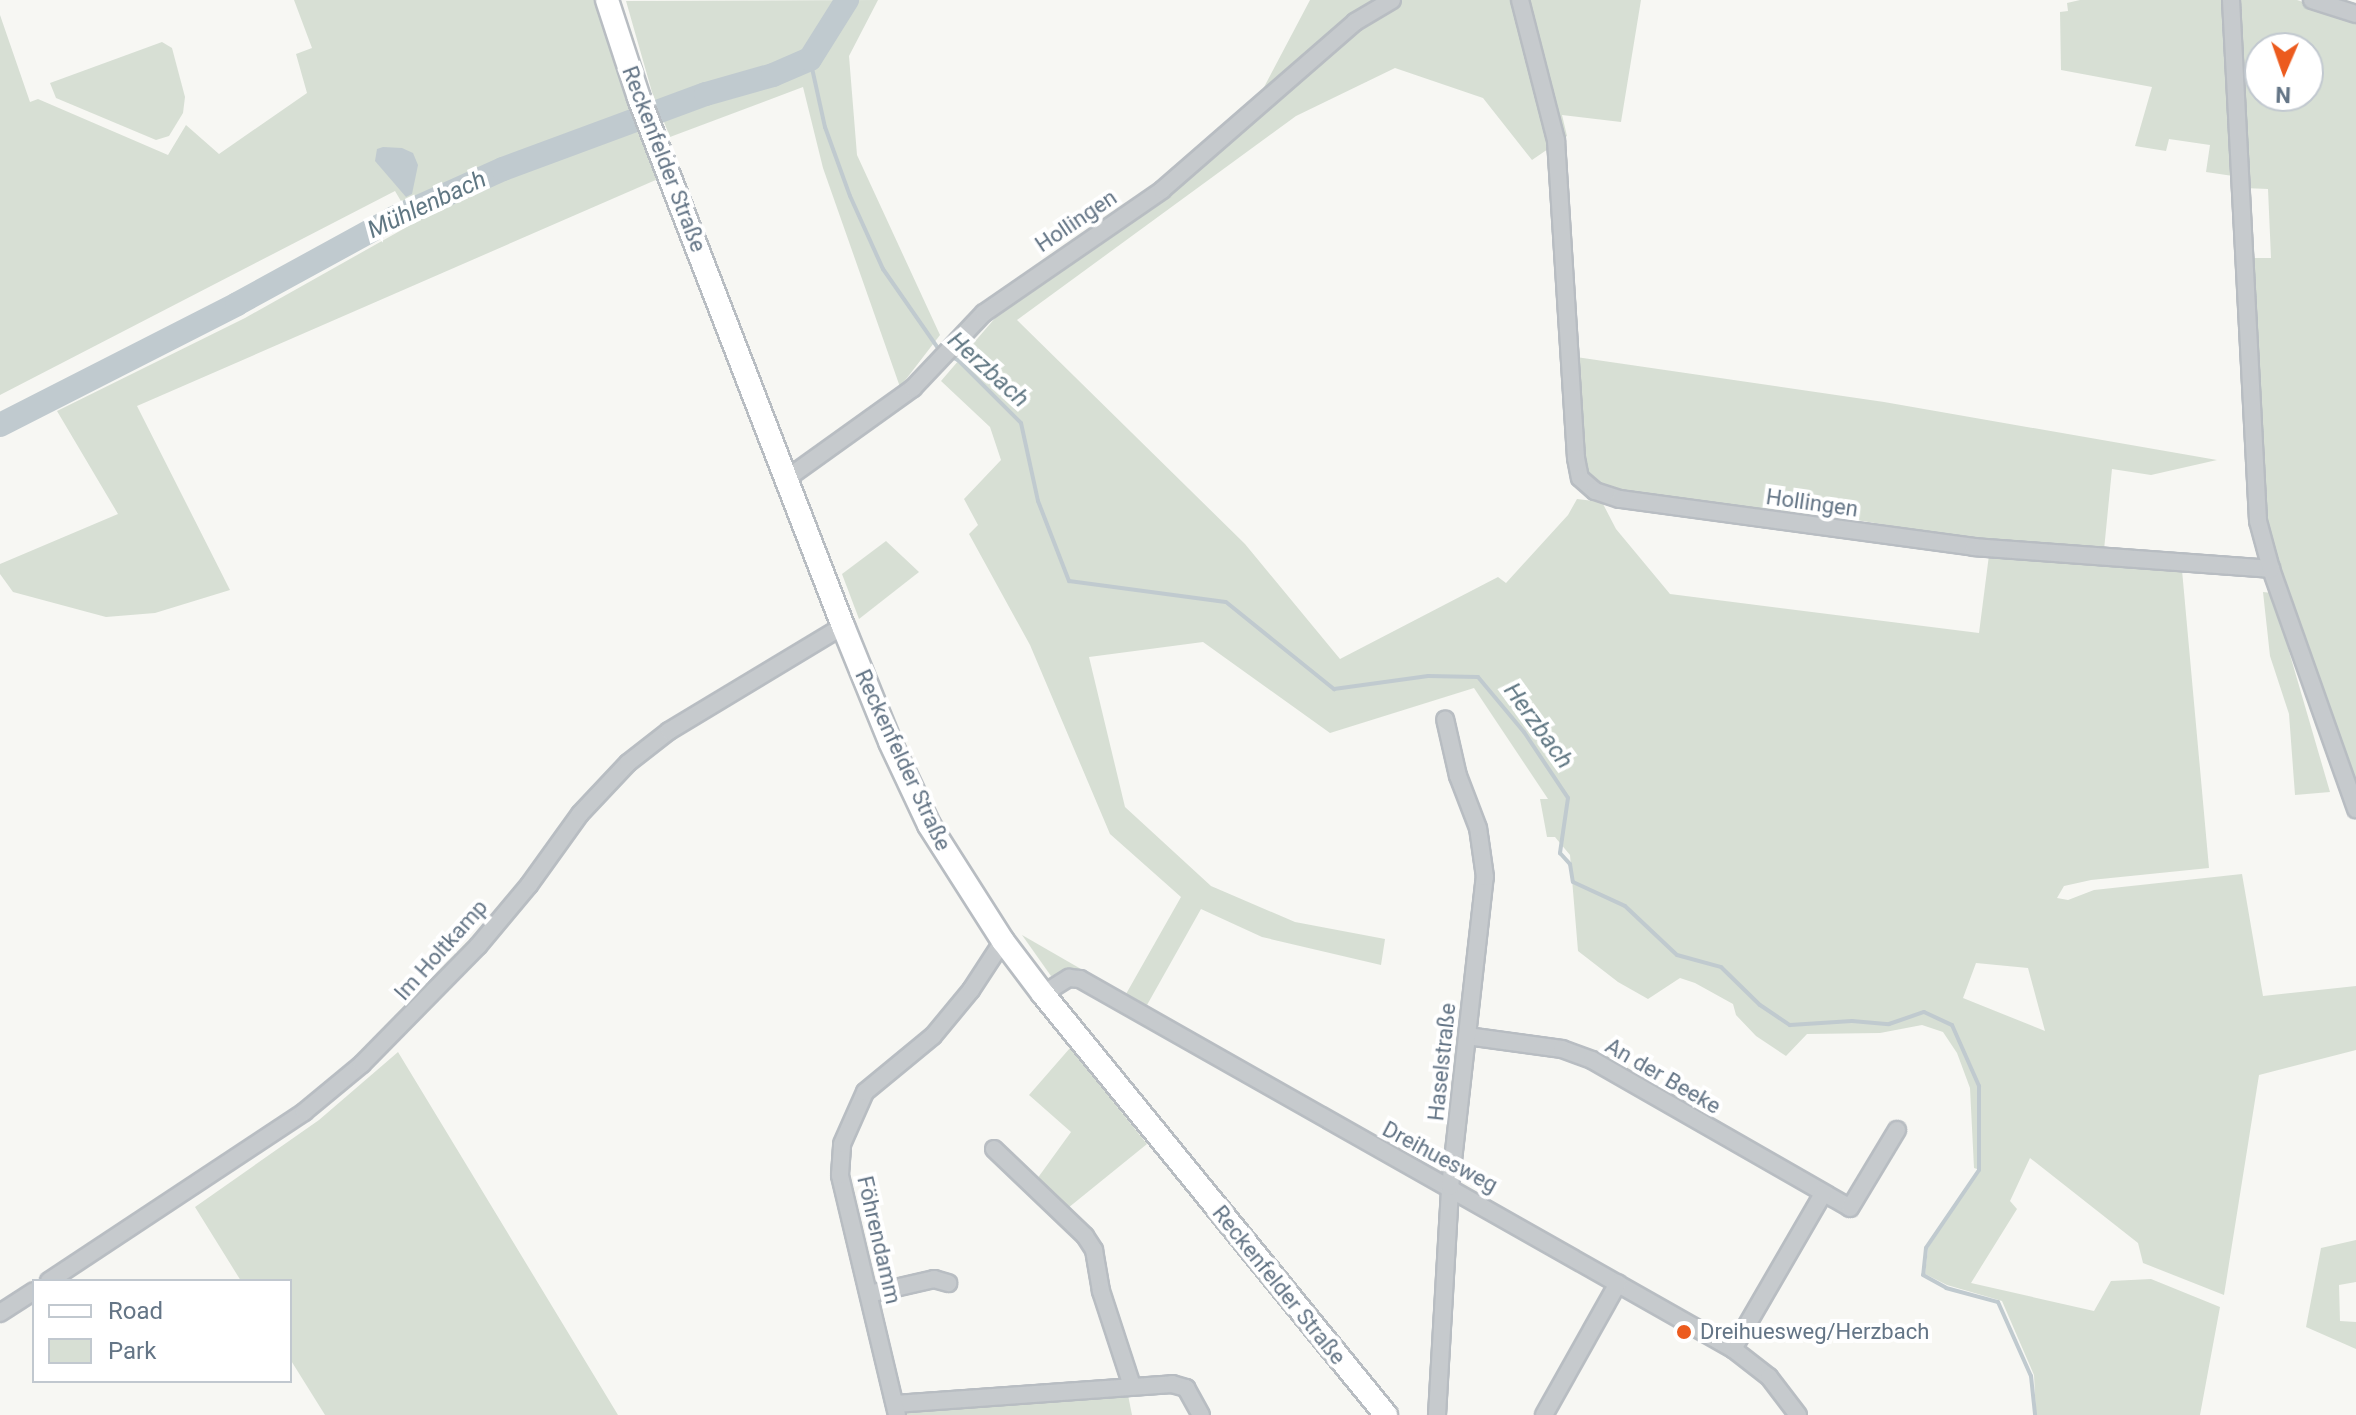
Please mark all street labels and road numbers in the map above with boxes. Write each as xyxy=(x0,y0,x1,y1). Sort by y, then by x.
street label: Reckenfelder Straße xyxy=(616,62,712,256)
street label: Hollingen xyxy=(1030,184,1122,258)
street label: Hollingen xyxy=(1764,483,1860,523)
street label: Reckenfelder Straße xyxy=(849,665,957,855)
street label: Im Holtkamp xyxy=(389,894,493,1006)
street label: Haselstraße xyxy=(1423,1002,1461,1122)
street label: An der Beeke xyxy=(1601,1032,1725,1120)
street label: Dreihuesweg xyxy=(1378,1116,1502,1198)
street label: Föhrendamm xyxy=(851,1173,907,1307)
street label: Reckenfelder Straße xyxy=(1207,1200,1351,1370)

